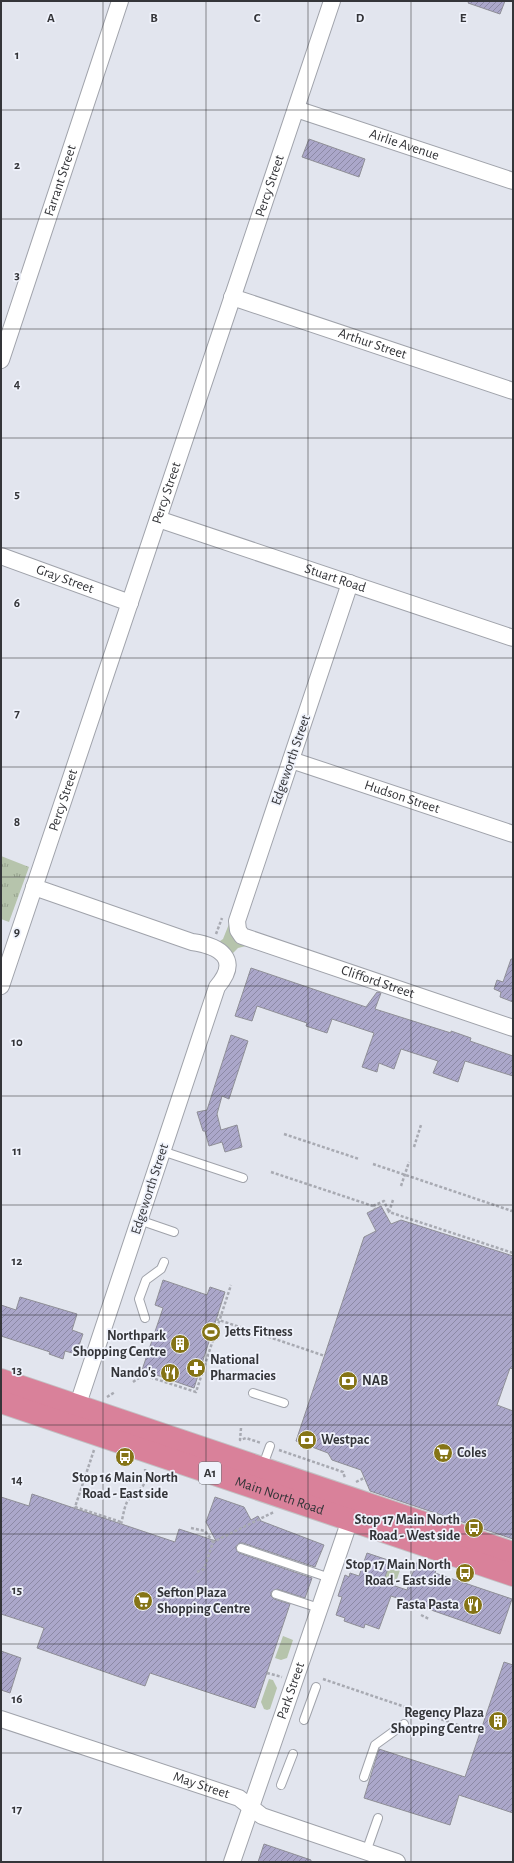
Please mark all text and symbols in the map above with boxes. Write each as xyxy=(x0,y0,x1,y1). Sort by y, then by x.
text: A xyxy=(47,12,55,25)
text: B xyxy=(150,12,158,25)
text: C xyxy=(254,12,261,25)
text: D xyxy=(356,12,365,25)
text: E xyxy=(460,12,467,25)
text: 1 xyxy=(15,49,19,62)
street label: Airlie Avenue xyxy=(368,127,441,163)
street label: Farrant Street xyxy=(42,143,79,218)
street label: Percy Street xyxy=(253,153,287,219)
text: 2 xyxy=(14,159,20,172)
text: 3 xyxy=(14,269,20,282)
street label: Arthur Street xyxy=(336,326,409,362)
text: 4 xyxy=(14,378,21,391)
street label: Percy Street xyxy=(150,460,184,526)
text: 5 xyxy=(14,488,20,501)
street label: Gray Street xyxy=(34,562,96,596)
street label: Stuart Road xyxy=(303,562,368,595)
text: 6 xyxy=(14,597,20,610)
text: 7 xyxy=(14,707,20,720)
street label: Edgeworth Street xyxy=(269,713,313,807)
street label: Percy Street xyxy=(47,767,80,833)
street label: Hudson Street xyxy=(363,778,442,816)
text: 8 xyxy=(14,816,20,829)
text: 9 xyxy=(14,926,20,939)
street label: Clifford Street xyxy=(339,963,417,1001)
text: 10 xyxy=(11,1036,23,1049)
street label: Edgeworth Street xyxy=(129,1141,171,1236)
text: 11 xyxy=(12,1145,22,1158)
text: 12 xyxy=(12,1255,22,1268)
sports icon: Jetts Fitness xyxy=(200,1321,222,1343)
place label: Jetts Fitness xyxy=(225,1325,293,1339)
place label: Northpark Shopping Centre xyxy=(73,1329,166,1359)
building icon: Northpark Shopping Centre xyxy=(169,1333,191,1355)
place label: National Pharmacies xyxy=(210,1353,276,1383)
pharmacy icon: National Pharmacies xyxy=(185,1357,207,1379)
restaurant icon: Nando's xyxy=(159,1362,181,1384)
text: 13 xyxy=(12,1364,23,1377)
place label: Nando's xyxy=(111,1366,156,1380)
bank icon: NAB xyxy=(337,1370,359,1392)
place label: NAB xyxy=(362,1374,388,1388)
bank icon: Westpac xyxy=(296,1429,318,1451)
place label: Westpac xyxy=(321,1433,370,1447)
supermarket icon: Coles xyxy=(432,1442,454,1464)
bus stop icon: Stop 16 Main North Road - East side xyxy=(114,1446,136,1468)
place label: Coles xyxy=(457,1446,487,1460)
road number: A1 xyxy=(199,1462,221,1484)
place label: Stop 16 Main North Road - East side xyxy=(72,1471,178,1501)
text: 14 xyxy=(11,1474,23,1487)
street label: Main North Road xyxy=(233,1475,326,1518)
place label: Stop 17 Main North Road - West side xyxy=(355,1513,460,1543)
bus stop icon: Stop 17 Main North Road - West side xyxy=(463,1517,485,1539)
place label: Stop 17 Main North Road - East side xyxy=(346,1558,451,1588)
bus stop icon: Stop 17 Main North Road - East side xyxy=(454,1562,476,1584)
text: 15 xyxy=(12,1584,23,1597)
place label: Sefton Plaza Shopping Centre xyxy=(157,1586,251,1616)
supermarket icon: Sefton Plaza Shopping Centre xyxy=(132,1590,154,1612)
restaurant icon: Fasta Pasta xyxy=(462,1594,484,1616)
place label: Fasta Pasta xyxy=(396,1598,459,1612)
street label: Park Street xyxy=(275,1660,308,1721)
text: 16 xyxy=(12,1693,22,1706)
place label: Regency Plaza Shopping Centre xyxy=(391,1706,484,1736)
building icon: Regency Plaza Shopping Centre xyxy=(487,1710,509,1732)
street label: May Street xyxy=(171,1770,232,1801)
text: 17 xyxy=(12,1803,23,1816)

